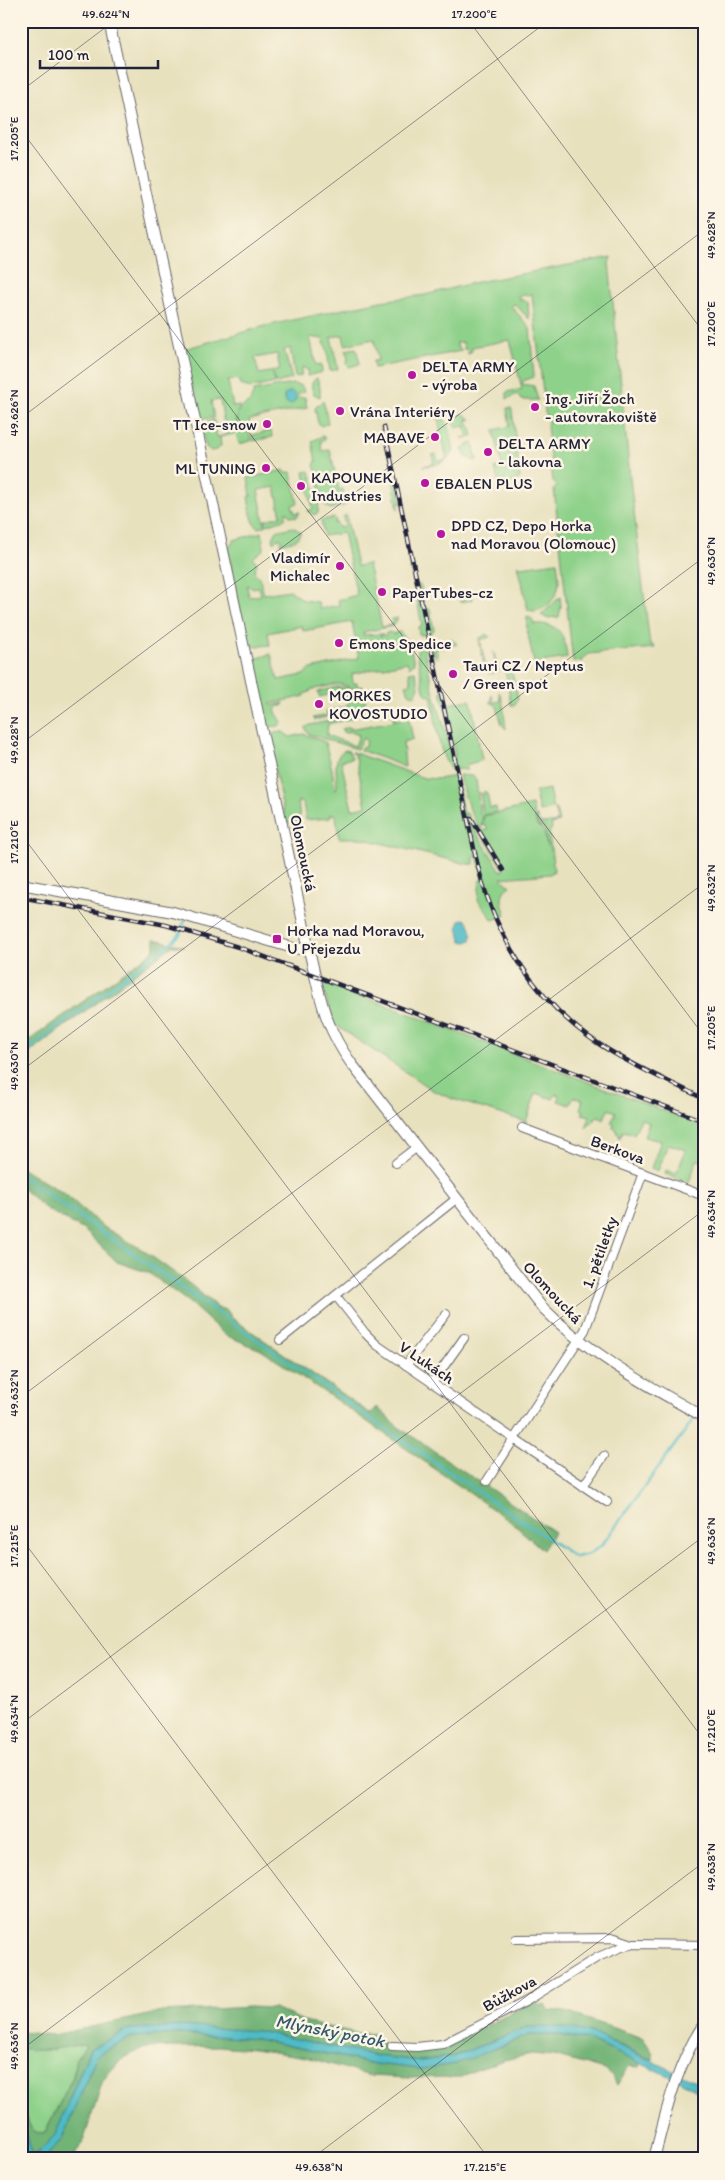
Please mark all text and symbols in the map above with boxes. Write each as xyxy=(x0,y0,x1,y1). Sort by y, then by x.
text: 49.624°N xyxy=(82,7,130,21)
text: 17.200°E xyxy=(451,7,497,21)
scale bar xyxy=(40,38,158,70)
text: 100 m xyxy=(48,46,90,64)
text: 17.205°E xyxy=(7,116,21,161)
text: 49.628°N xyxy=(704,211,718,259)
text: 17.200°E xyxy=(704,301,718,347)
place label: DELTA ARMY - výroba xyxy=(422,357,514,394)
marker: DELTA ARMY - výroba xyxy=(406,369,418,381)
text: 49.626°N xyxy=(7,389,21,437)
place label: Ing. Jiří Žoch - autovrakoviště xyxy=(545,389,657,426)
marker: Ing. Jiří Žoch - autovrakoviště xyxy=(529,401,541,413)
place label: Vrána Interiéry xyxy=(350,402,455,421)
marker: Vrána Interiéry xyxy=(334,405,346,417)
place label: TT Ice-snow xyxy=(173,415,257,434)
marker: TT Ice-snow xyxy=(261,418,273,430)
place label: MABAVE xyxy=(364,428,425,447)
marker: MABAVE xyxy=(429,431,441,443)
place label: DELTA ARMY - lakovna xyxy=(498,434,590,471)
marker: DELTA ARMY - lakovna xyxy=(482,446,494,458)
place label: ML TUNING xyxy=(175,459,256,478)
marker: ML TUNING xyxy=(260,462,272,474)
place label: KAPOUNEK Industries xyxy=(311,468,393,505)
place label: EBALEN PLUS xyxy=(435,474,533,493)
marker: EBALEN PLUS xyxy=(419,477,431,489)
marker: KAPOUNEK Industries xyxy=(295,480,307,492)
place label: DPD CZ, Depo Horka nad Moravou (Olomouc) xyxy=(451,516,616,553)
marker: DPD CZ, Depo Horka nad Moravou (Olomouc) xyxy=(435,528,447,540)
text: 49.630°N xyxy=(704,537,718,585)
place label: Vladimír Michalec xyxy=(270,548,331,585)
marker: Vladimír Michalec xyxy=(334,560,346,572)
place label: PaperTubes-cz xyxy=(392,583,494,602)
marker: PaperTubes-cz xyxy=(376,586,388,598)
place label: Emons Spedice xyxy=(349,634,452,653)
marker: Emons Spedice xyxy=(333,637,345,649)
place label: Tauri CZ / Neptus / Green spot xyxy=(463,656,584,693)
marker: Tauri CZ / Neptus / Green spot xyxy=(447,668,459,680)
place label: MORKES KOVOSTUDIO xyxy=(329,686,428,723)
marker: MORKES KOVOSTUDIO xyxy=(313,698,325,710)
text: 49.628°N xyxy=(7,716,21,764)
street label: Olomoucká xyxy=(286,813,321,894)
text: 17.210°E xyxy=(7,820,21,864)
text: 49.632°N xyxy=(704,864,718,912)
place label: Horka nad Moravou, U Přejezdu xyxy=(287,921,425,958)
marker: Horka nad Moravou, U Přejezdu xyxy=(271,933,283,945)
text: 17.205°E xyxy=(704,1005,718,1050)
text: 49.630°N xyxy=(7,1042,21,1090)
street label: Berkova xyxy=(588,1131,648,1168)
text: 49.634°N xyxy=(704,1190,718,1238)
street label: 1. pětiletky xyxy=(578,1213,621,1291)
street label: Olomoucká xyxy=(519,1257,587,1328)
street label: V Lukách xyxy=(396,1337,458,1388)
text: 49.632°N xyxy=(7,1369,21,1417)
text: 49.636°N xyxy=(704,1517,718,1565)
text: 17.215°E xyxy=(7,1524,21,1567)
text: 49.634°N xyxy=(7,1695,21,1743)
text: 17.210°E xyxy=(704,1709,718,1753)
text: 49.638°N xyxy=(704,1843,718,1891)
street label: Bůžkova xyxy=(479,1971,539,2016)
water label: Mlýnský potok xyxy=(274,2010,388,2053)
text: 49.636°N xyxy=(7,2022,21,2070)
text: 49.638°N xyxy=(295,2160,343,2174)
text: 17.215°E xyxy=(464,2160,507,2174)

